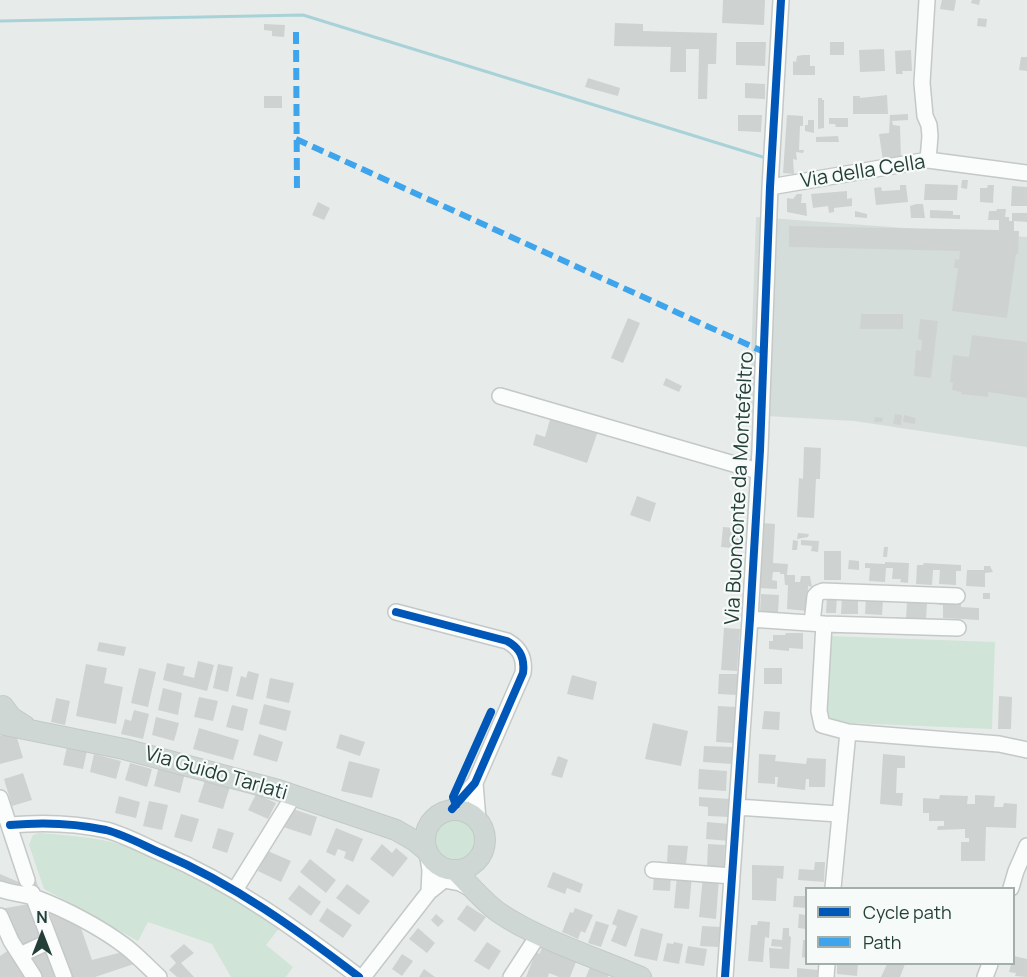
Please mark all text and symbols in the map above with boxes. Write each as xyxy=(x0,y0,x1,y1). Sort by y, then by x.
street label: Via della Cella xyxy=(799,150,927,194)
street label: Via Buonconte da Montefeltro xyxy=(721,351,759,625)
street label: Via Guido Tarlati xyxy=(142,742,290,806)
legend xyxy=(805,887,1015,965)
text: Cycle path xyxy=(863,900,952,924)
north arrow xyxy=(12,905,72,965)
text: N xyxy=(36,906,48,928)
text: Path xyxy=(863,930,901,954)

